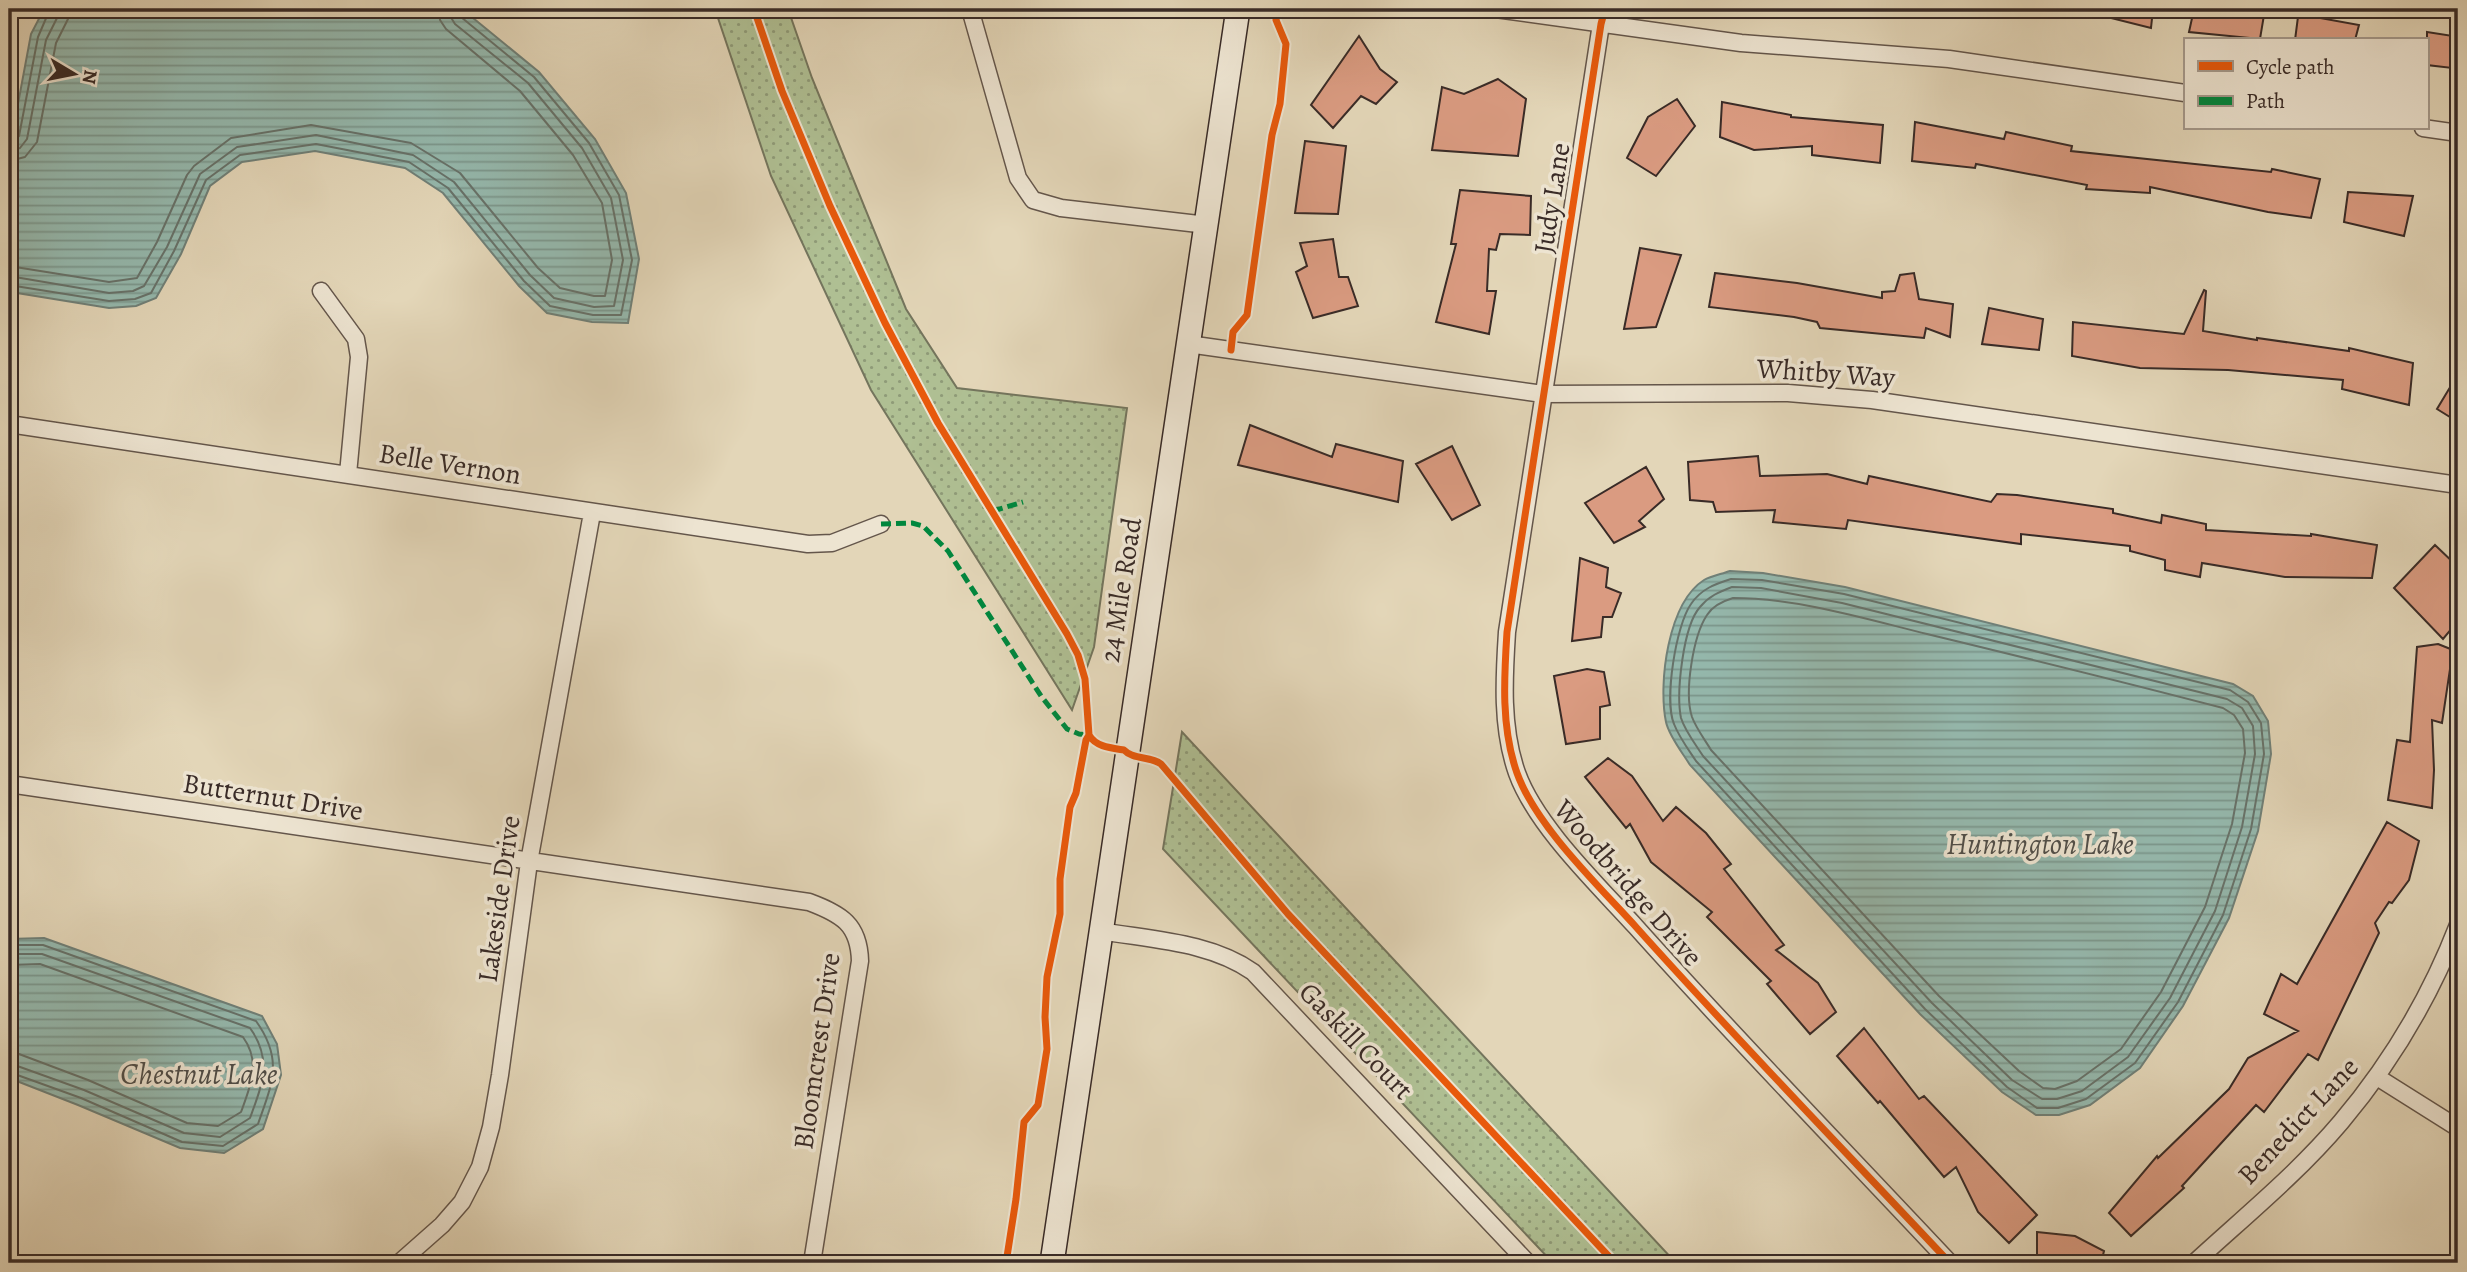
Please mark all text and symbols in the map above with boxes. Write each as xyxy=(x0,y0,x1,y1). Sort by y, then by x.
north arrow xyxy=(38,38,108,108)
legend xyxy=(2184,38,2428,130)
text: Cycle path xyxy=(2246,53,2335,81)
text: N xyxy=(76,68,104,86)
text: Path xyxy=(2246,87,2285,115)
street label: Judy Lane xyxy=(1524,140,1580,256)
street label: Whitby Way xyxy=(1755,349,1897,397)
street label: Belle Vernon xyxy=(376,434,524,494)
street label: 24 Mile Road xyxy=(1091,514,1151,665)
street label: Butternut Drive xyxy=(180,764,366,830)
street label: Woodbridge Drive xyxy=(1544,791,1711,975)
street label: Lakeside Drive xyxy=(468,813,530,985)
water label: Huntington Lake xyxy=(1946,824,2134,864)
street label: Bloomcrest Drive xyxy=(784,950,850,1152)
street label: Gaskill Court xyxy=(1290,974,1422,1108)
street label: Benedict Lane xyxy=(2229,1049,2367,1193)
water label: Chestnut Lake xyxy=(120,1054,278,1094)

